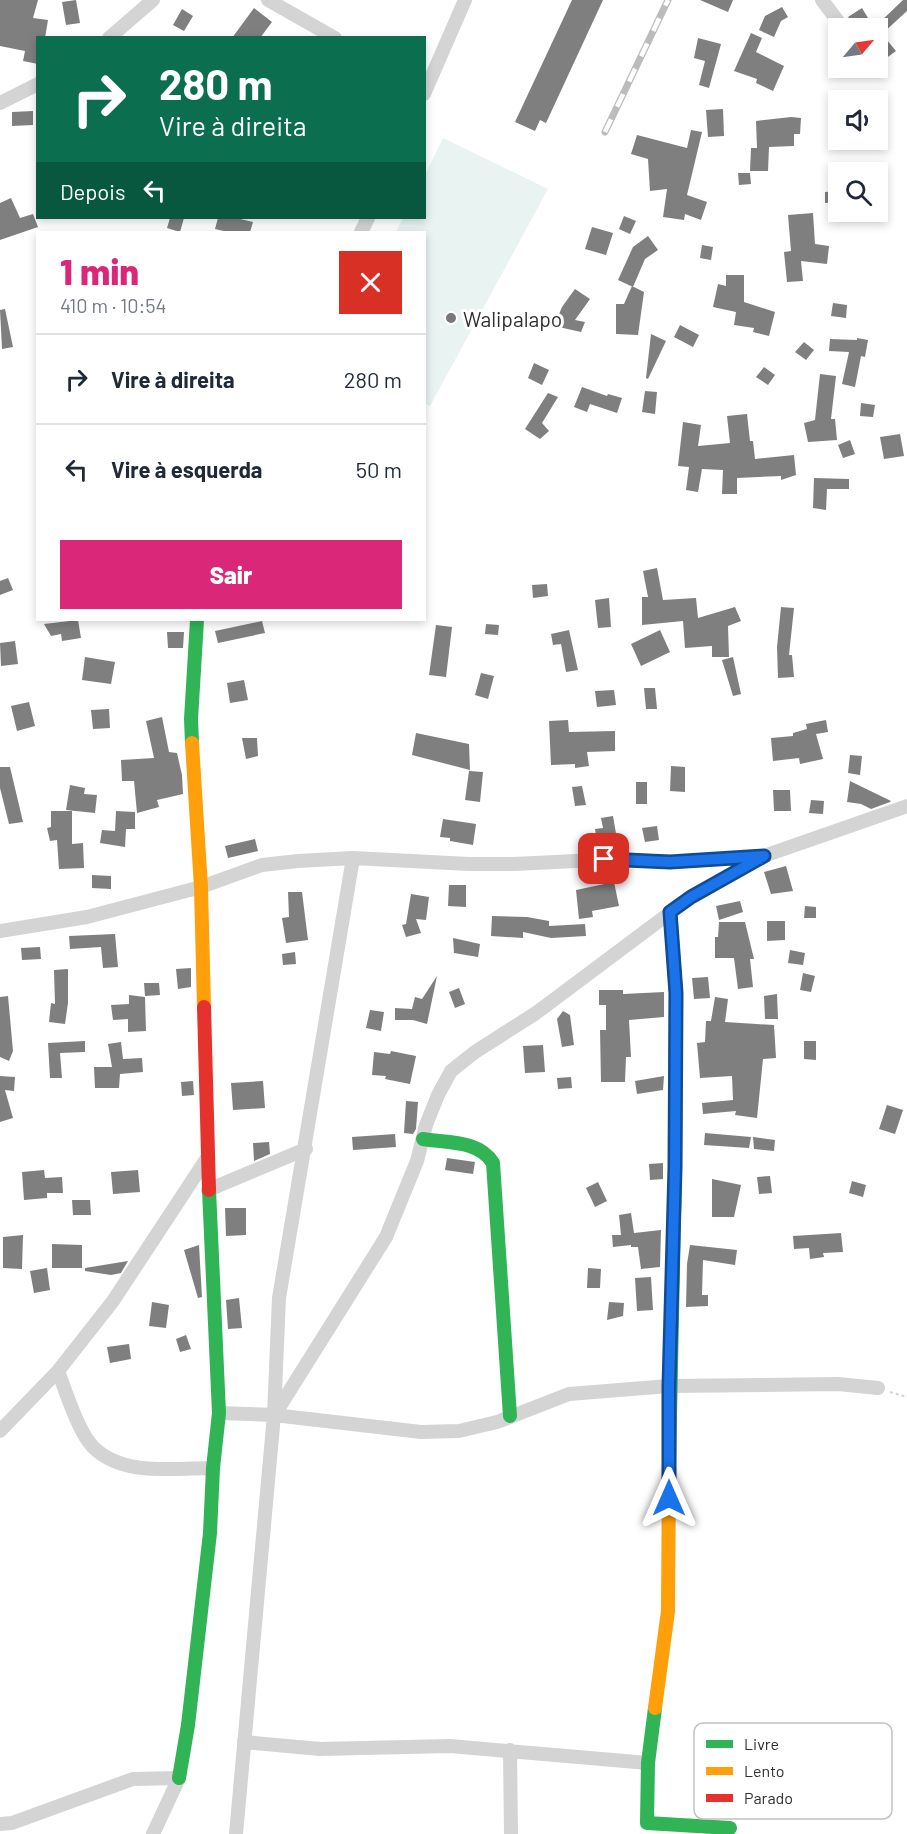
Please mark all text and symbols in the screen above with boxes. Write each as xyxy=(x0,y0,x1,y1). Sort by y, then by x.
north arrow xyxy=(828,18,888,78)
map controls xyxy=(828,18,888,222)
text: 280 m xyxy=(159,58,273,108)
icon: right xyxy=(60,60,138,138)
button: sound xyxy=(828,90,888,150)
text: Vire à direita xyxy=(159,109,307,141)
button: search xyxy=(828,162,888,222)
icon: left xyxy=(138,174,171,207)
text: Depois xyxy=(60,178,126,204)
text: 1 min xyxy=(60,249,139,292)
button: close xyxy=(339,251,402,314)
text: 410 m · 10:54 xyxy=(60,293,167,317)
place label: Walipalapo xyxy=(463,306,562,331)
marker: Walipalapo xyxy=(444,311,458,325)
icon: right xyxy=(60,363,93,396)
text: Vire à direita xyxy=(111,366,235,392)
text: 280 m xyxy=(344,366,402,392)
icon: left xyxy=(60,453,93,486)
text: Vire à esquerda xyxy=(111,456,262,482)
text: 50 m xyxy=(356,456,402,482)
button: Sair xyxy=(60,540,402,609)
pin xyxy=(578,833,629,884)
icon: arrive xyxy=(587,842,620,875)
position arrow xyxy=(637,1466,701,1530)
legend xyxy=(694,1723,892,1819)
text: Livre xyxy=(744,1734,779,1753)
text: Lento xyxy=(744,1761,785,1780)
text: Parado xyxy=(744,1788,793,1807)

